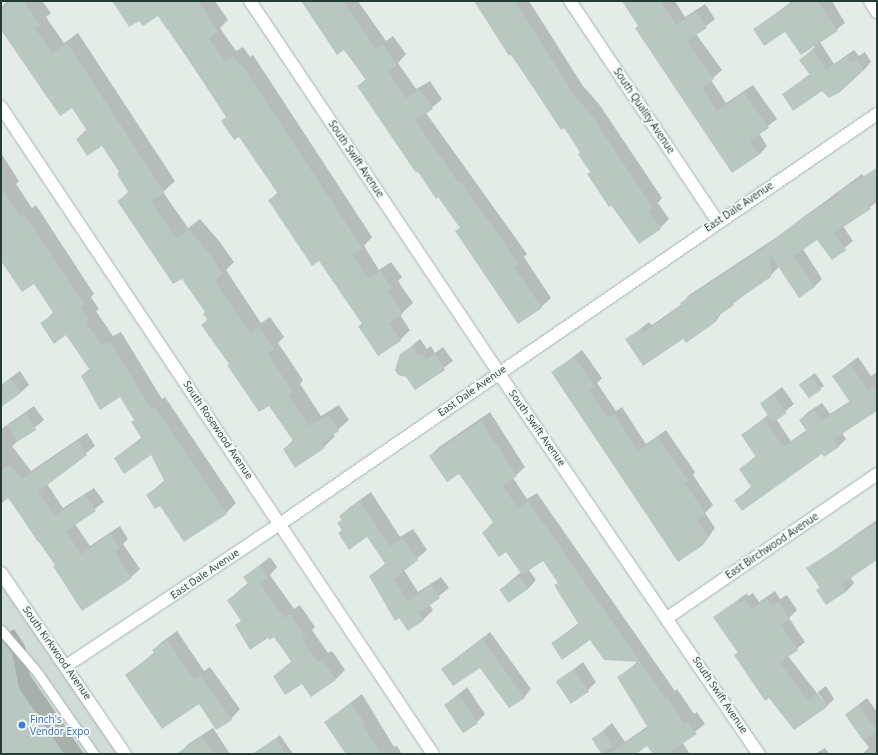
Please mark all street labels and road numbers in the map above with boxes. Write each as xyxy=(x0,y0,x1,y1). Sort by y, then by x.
street label: South Quality Avenue xyxy=(611,66,677,156)
street label: South Swift Avenue xyxy=(326,118,386,200)
street label: East Dale Avenue xyxy=(702,180,776,234)
street label: East Dale Avenue xyxy=(436,363,508,419)
street label: South Rosewood Avenue xyxy=(181,379,255,481)
street label: South Swift Avenue xyxy=(506,388,568,468)
street label: East Birchwood Avenue xyxy=(723,510,821,582)
street label: East Dale Avenue xyxy=(168,547,242,601)
street label: South Kirkwood Avenue xyxy=(20,604,94,702)
street label: South Swift Avenue xyxy=(690,654,750,736)

